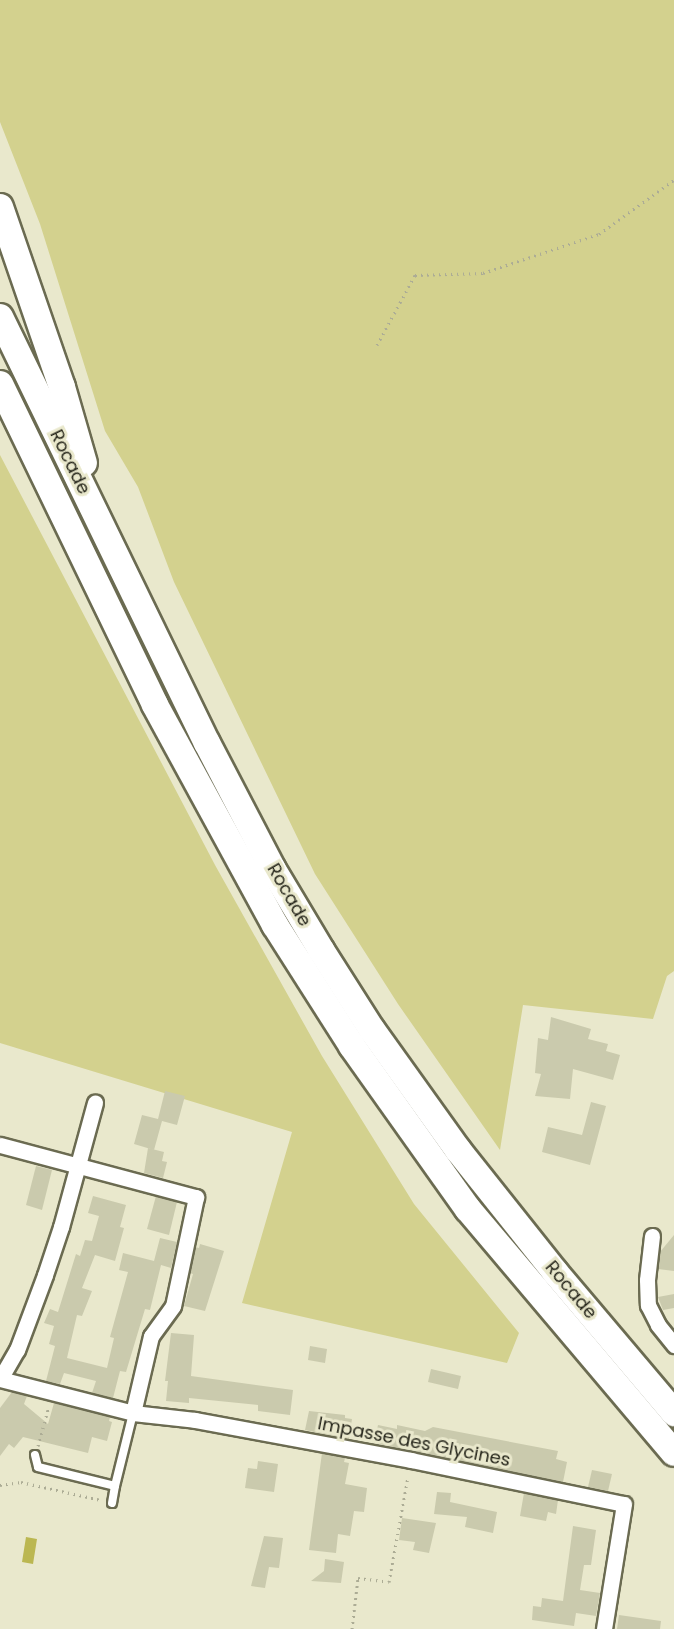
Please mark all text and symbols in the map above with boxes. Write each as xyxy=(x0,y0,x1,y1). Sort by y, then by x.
street label: Rocade xyxy=(45,426,95,498)
street label: Rocade xyxy=(262,860,316,930)
street label: Rocade xyxy=(541,1257,601,1323)
street label: Impasse des Glycines xyxy=(316,1413,512,1471)

